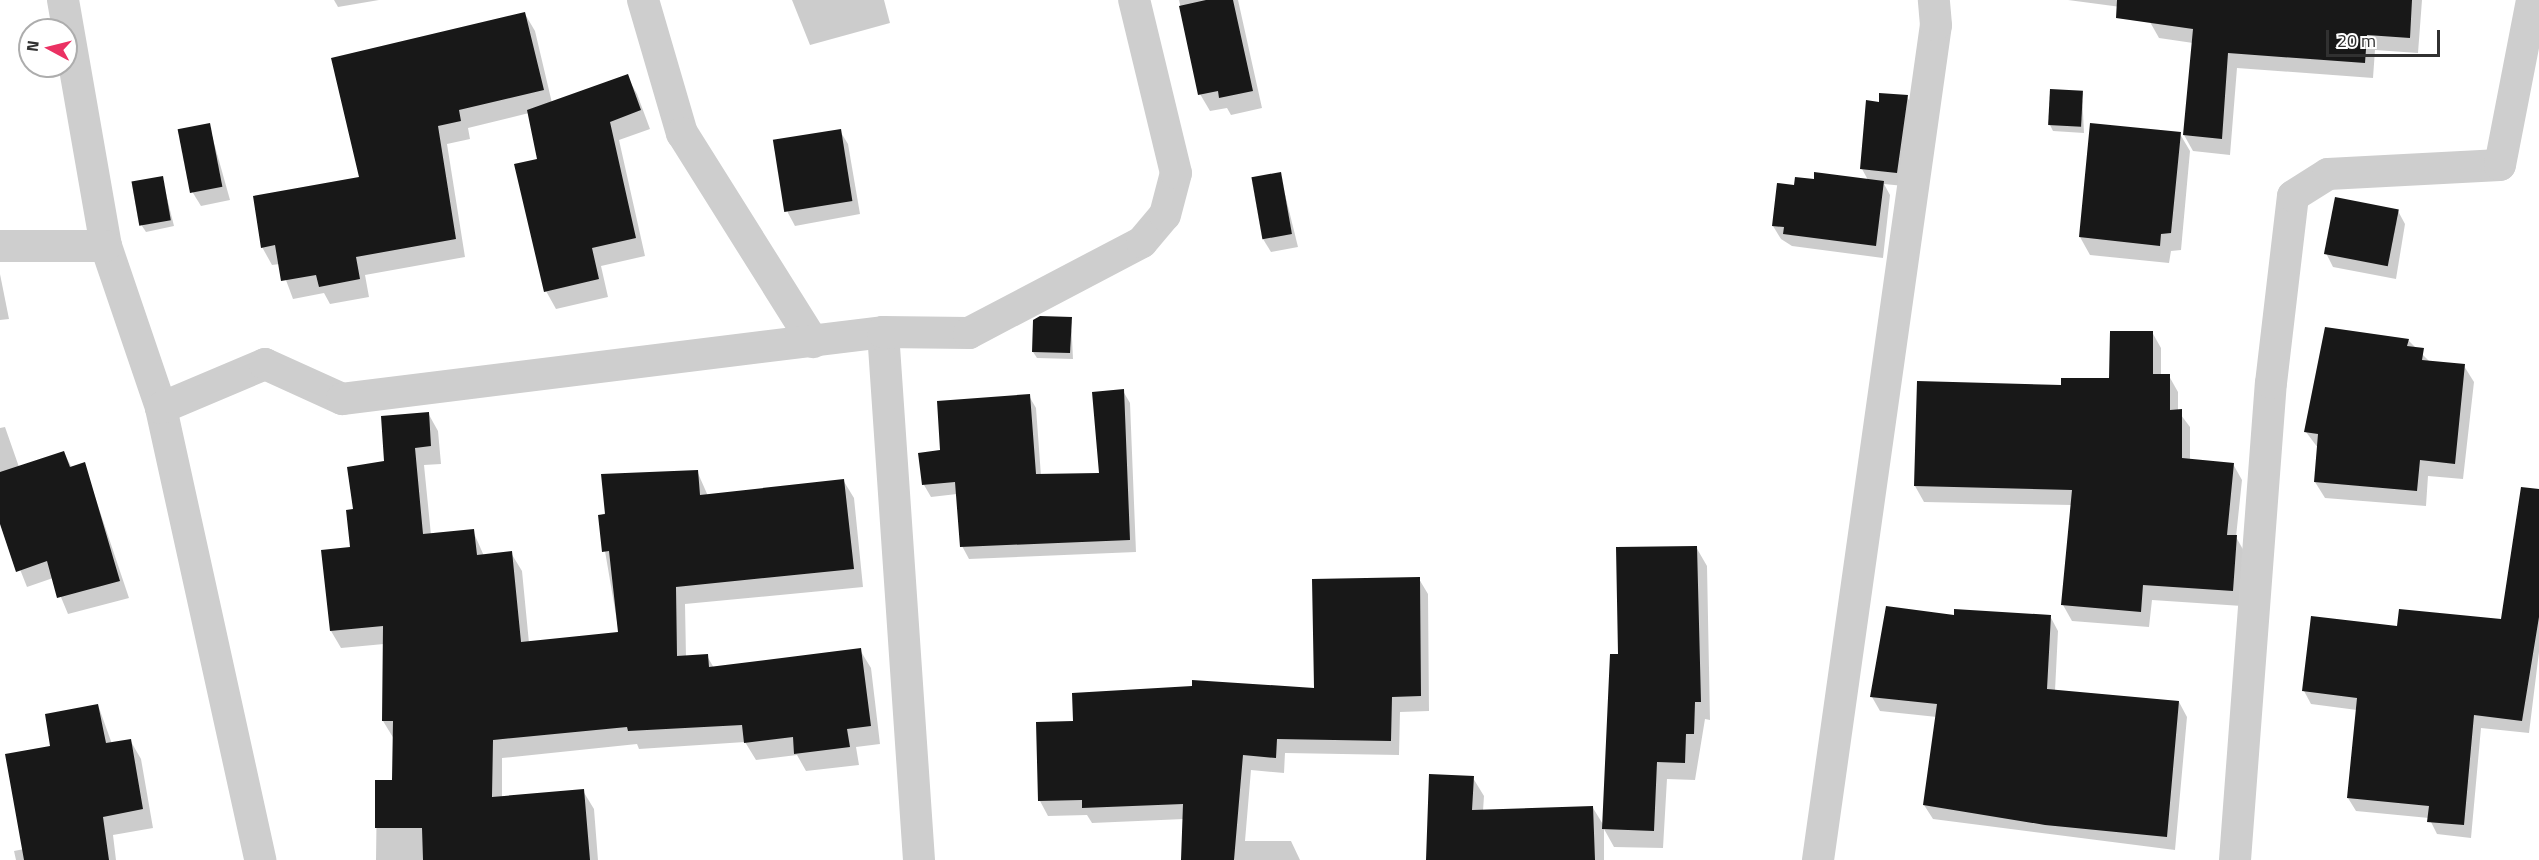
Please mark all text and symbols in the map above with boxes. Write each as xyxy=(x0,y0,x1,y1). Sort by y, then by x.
north arrow xyxy=(18,18,78,78)
scale bar xyxy=(2329,18,2443,56)
text: 20 m xyxy=(2337,27,2376,54)
text: N xyxy=(20,39,45,53)

